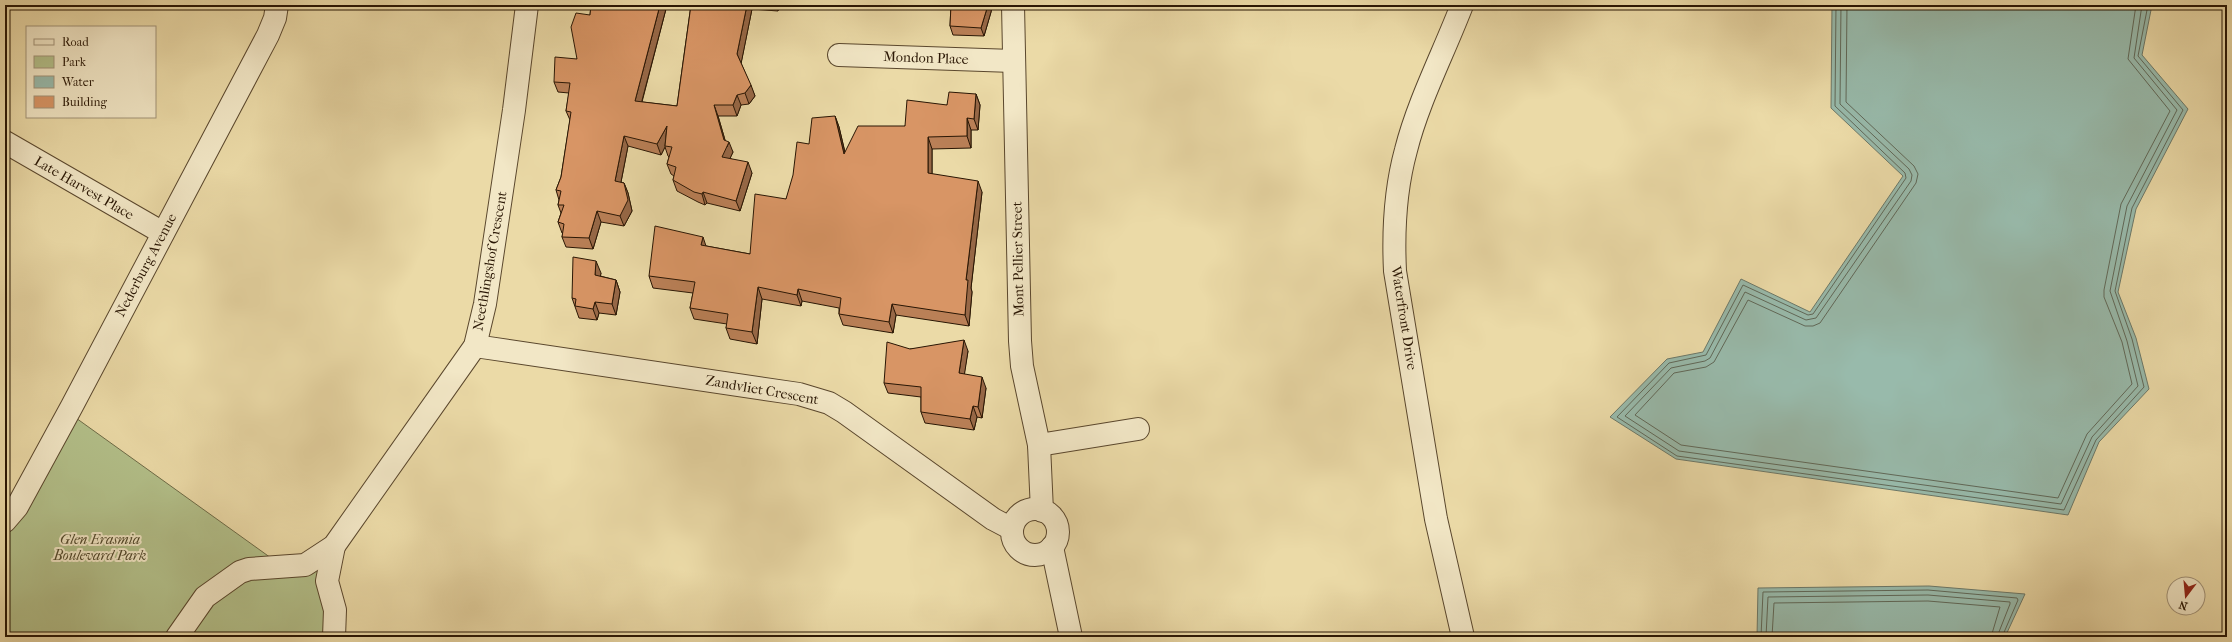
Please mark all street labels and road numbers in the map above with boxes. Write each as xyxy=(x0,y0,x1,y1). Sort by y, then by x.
street label: Mondon Place xyxy=(883,48,969,68)
street label: Late Harvest Place xyxy=(31,153,137,223)
street label: Neethlingshof Crescent xyxy=(469,190,511,332)
street label: Mont Pellier Street xyxy=(1008,201,1028,317)
street label: Nederburg Avenue xyxy=(112,210,180,320)
street label: Waterfront Drive xyxy=(1387,264,1421,371)
street label: Zandvliet Crescent xyxy=(704,372,820,408)

